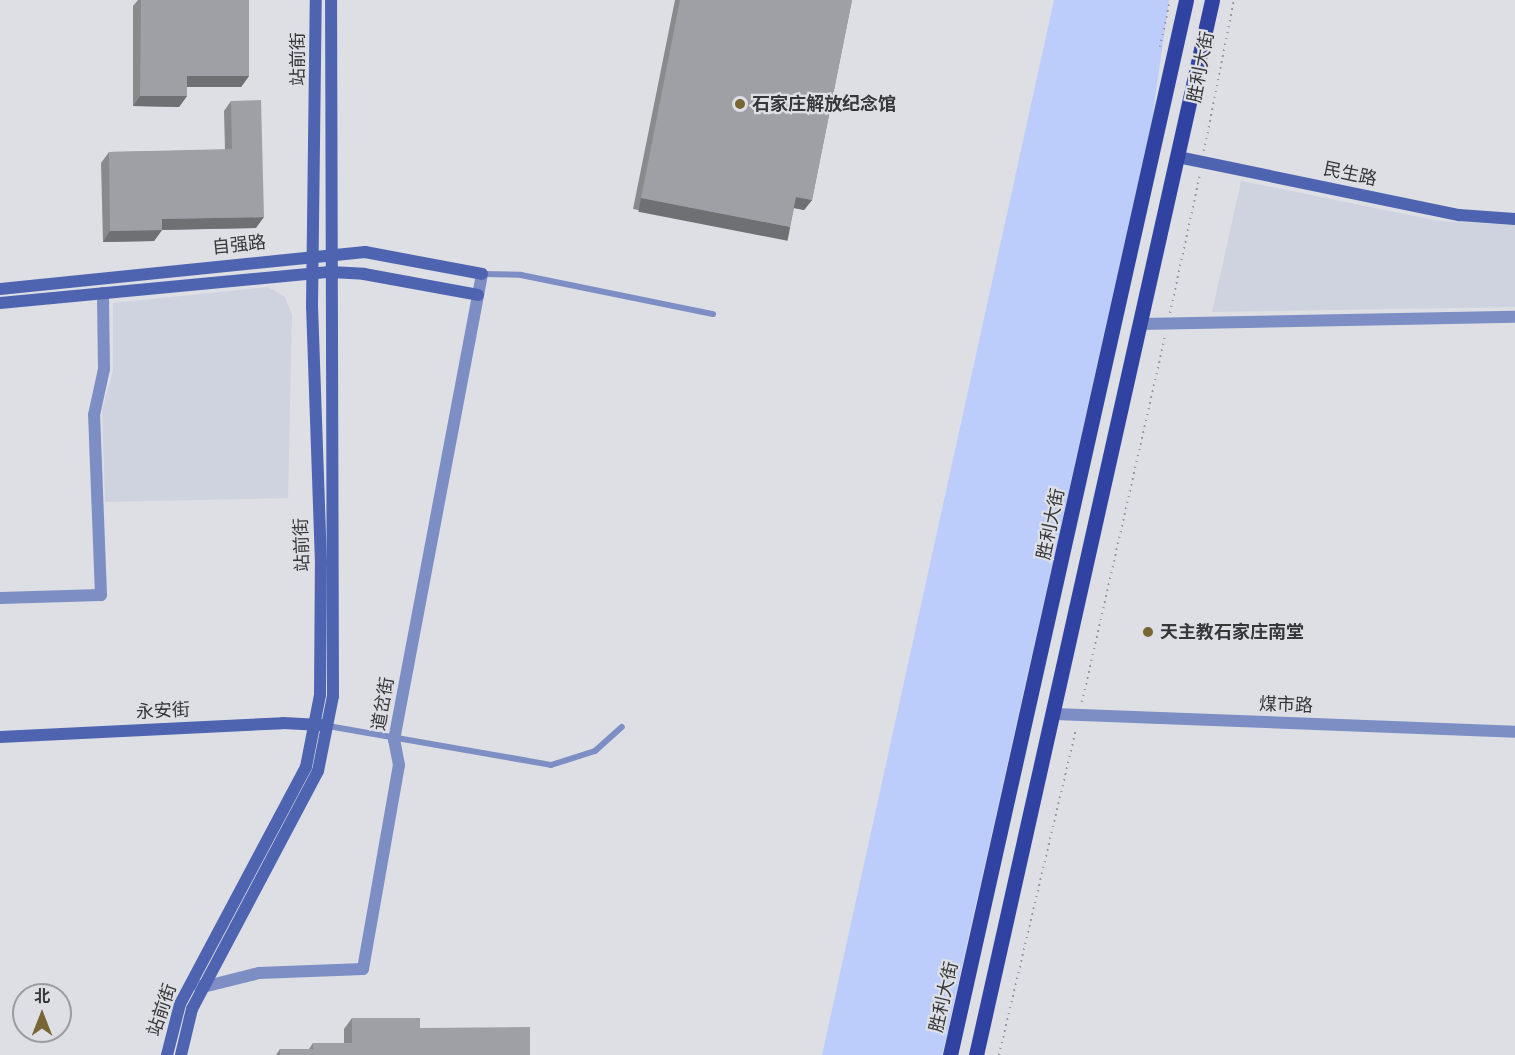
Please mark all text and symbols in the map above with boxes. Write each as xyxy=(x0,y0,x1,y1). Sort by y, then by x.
street label: 胜利大街 xyxy=(1184,30,1218,104)
street label: 站前街 xyxy=(287,32,309,86)
place label: 石家庄解放纪念馆 xyxy=(752,93,896,115)
marker: 石家庄解放纪念馆 xyxy=(733,97,747,111)
street label: 民生路 xyxy=(1321,158,1379,190)
street label: 自强路 xyxy=(211,231,267,259)
street label: 胜利大街 xyxy=(1033,487,1069,561)
street label: 站前街 xyxy=(290,518,314,572)
place label: 天主教石家庄南堂 xyxy=(1160,621,1304,643)
marker: 天主教石家庄南堂 xyxy=(1141,625,1155,639)
street label: 道岔街 xyxy=(368,676,398,732)
street label: 煤市路 xyxy=(1259,693,1313,717)
street label: 永安街 xyxy=(135,699,191,723)
street label: 胜利大街 xyxy=(925,959,963,1035)
street label: 站前街 xyxy=(143,981,181,1039)
north arrow xyxy=(12,983,72,1043)
text: 北 xyxy=(34,987,50,1006)

